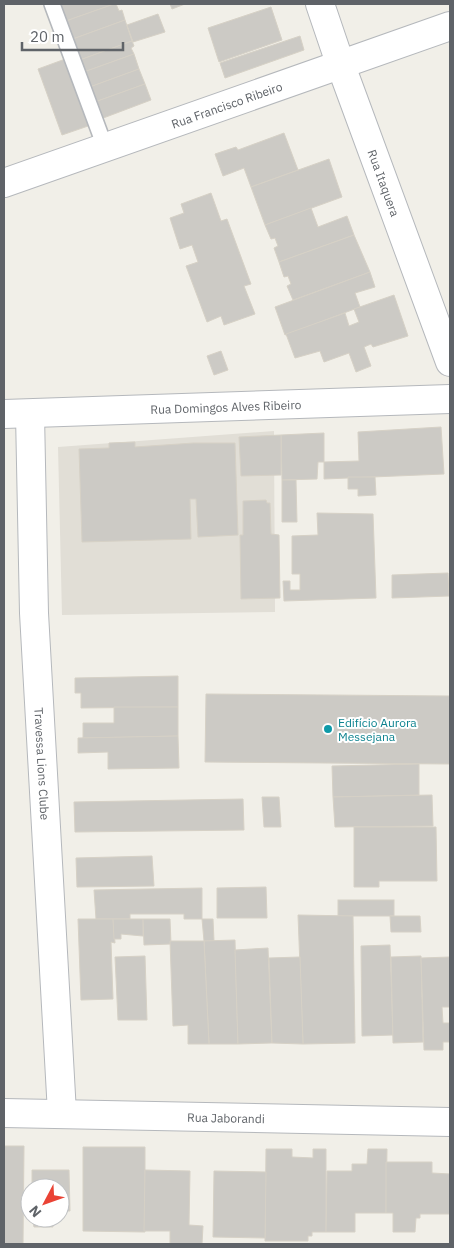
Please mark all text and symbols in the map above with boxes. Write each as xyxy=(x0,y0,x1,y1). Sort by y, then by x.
scale bar xyxy=(22,20,124,52)
text: 20 m xyxy=(30,27,65,46)
street label: Rua Francisco Ribeiro xyxy=(169,78,284,131)
street label: Rua Itaquera xyxy=(365,147,403,219)
street label: Rua Domingos Alves Ribeiro xyxy=(150,396,302,417)
street label: Travessa Lions Clube xyxy=(32,707,53,821)
place label: Edifício Aurora Messejana xyxy=(338,715,417,744)
marker: Edifício Aurora Messejana xyxy=(322,723,334,735)
street label: Rua Jaborandi xyxy=(187,1109,265,1126)
north arrow xyxy=(20,1178,70,1228)
text: N xyxy=(25,1202,45,1221)

